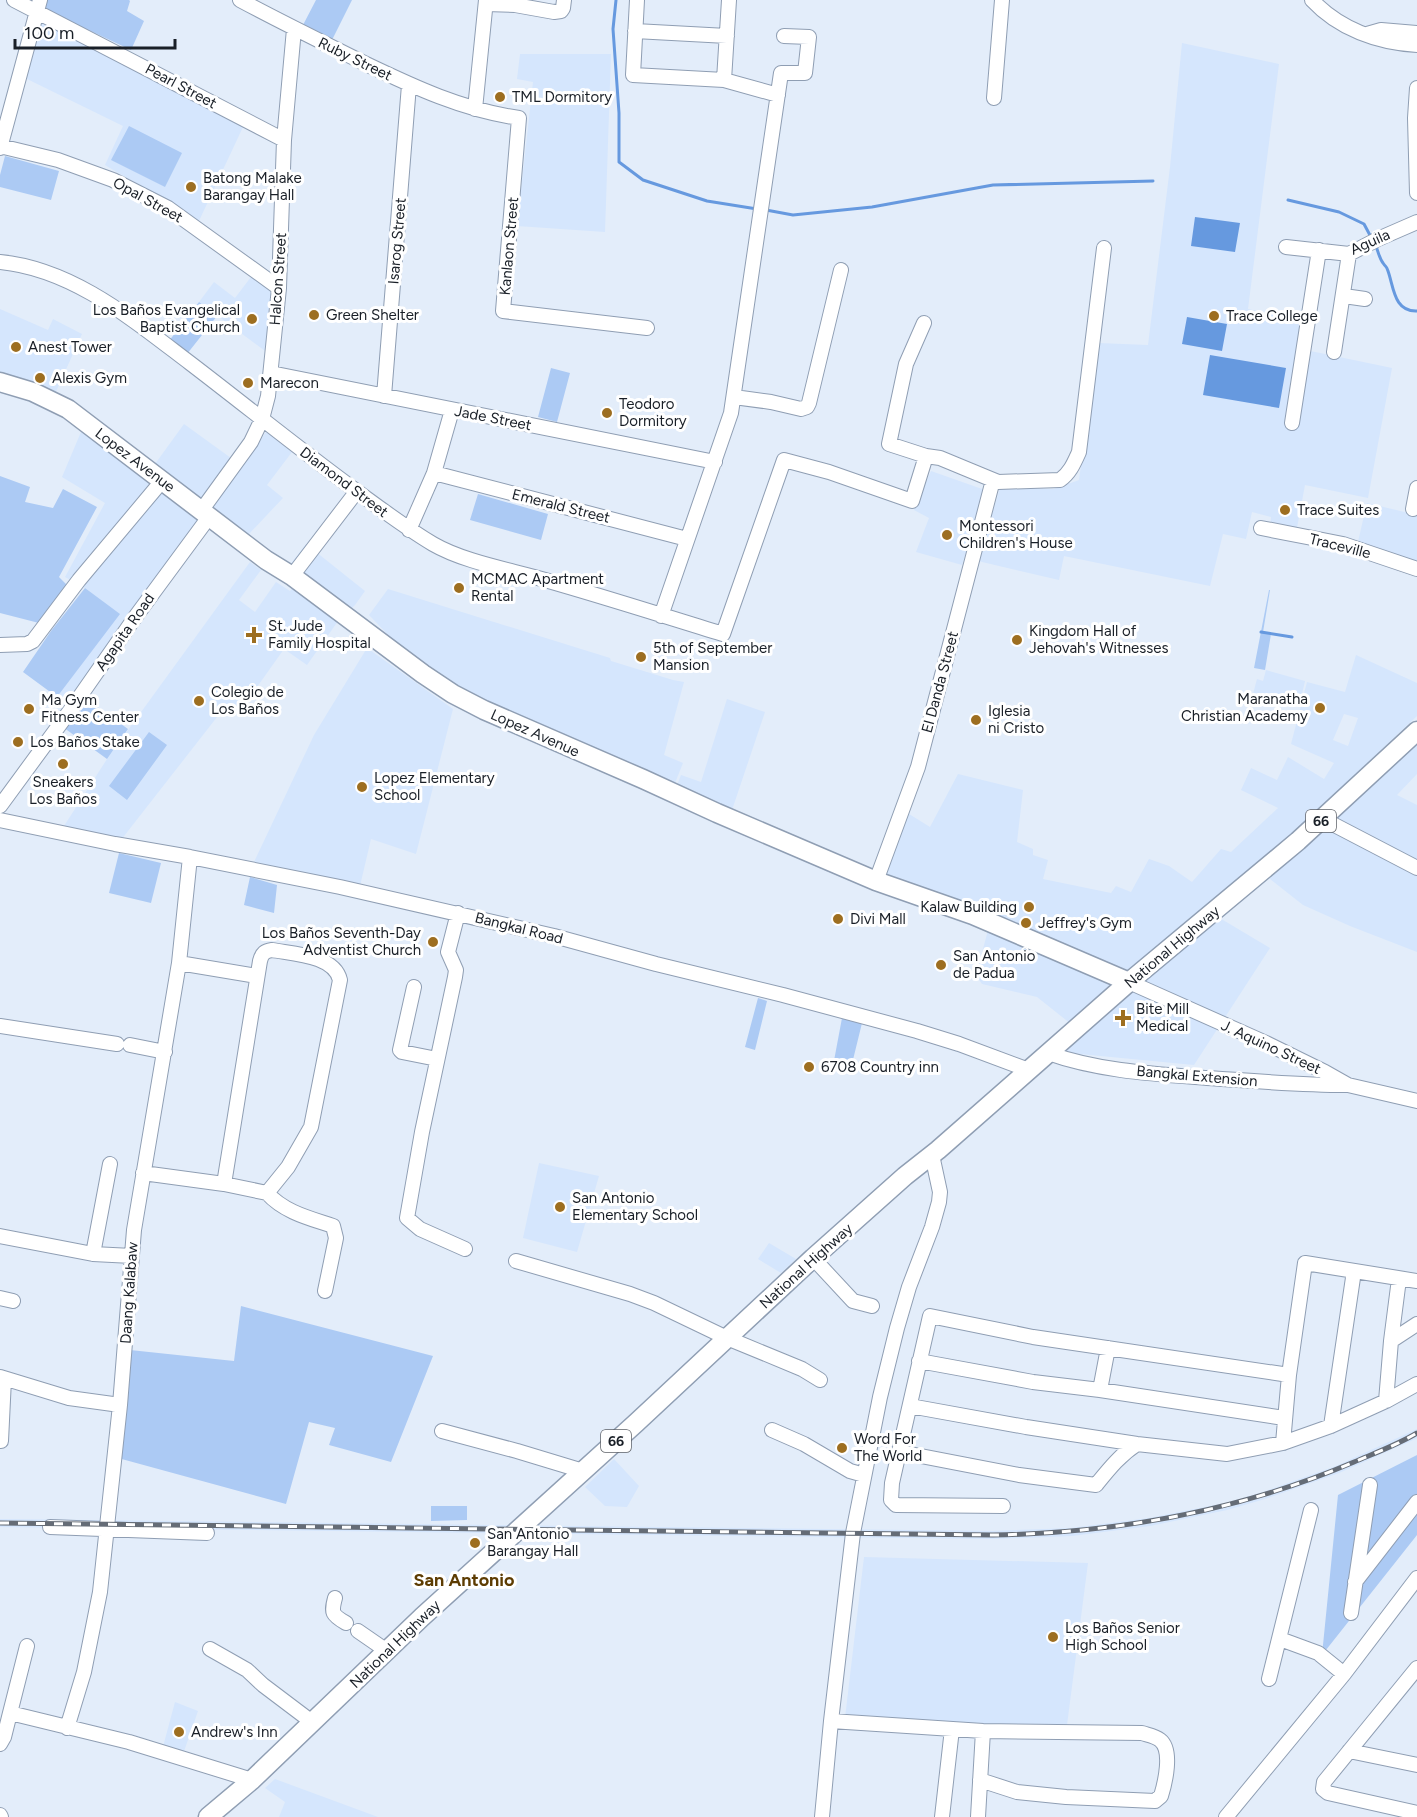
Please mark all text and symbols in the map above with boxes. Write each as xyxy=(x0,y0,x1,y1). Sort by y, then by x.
scale bar xyxy=(15,12,176,50)
text: 100 m xyxy=(24,22,74,44)
street label: Ruby Street xyxy=(315,33,395,85)
street label: Pearl Street xyxy=(142,60,220,113)
place label: TML Dormitory xyxy=(512,88,612,106)
marker: TML Dormitory xyxy=(493,90,507,104)
place label: Batong Malake Barangay Hall xyxy=(203,169,302,204)
street label: Opal Street xyxy=(110,173,186,227)
marker: Batong Malake Barangay Hall xyxy=(184,180,198,194)
street label: Kanlaon Street xyxy=(496,196,522,296)
street label: Isarog Street xyxy=(384,197,410,285)
street label: Aguila xyxy=(1347,225,1393,259)
street label: Halcon Street xyxy=(266,232,290,326)
place label: Los Baños Evangelical Baptist Church xyxy=(93,301,240,336)
place label: Green Shelter xyxy=(326,306,419,324)
place label: Trace College xyxy=(1226,307,1318,325)
marker: Green Shelter xyxy=(307,308,321,322)
marker: Trace College xyxy=(1207,309,1221,323)
marker: Los Baños Evangelical Baptist Church xyxy=(245,312,259,326)
place label: Anest Tower xyxy=(28,338,112,356)
marker: Anest Tower xyxy=(9,340,23,354)
place label: Alexis Gym xyxy=(52,369,127,387)
marker: Alexis Gym xyxy=(33,371,47,385)
place label: Marecon xyxy=(260,374,319,392)
marker: Marecon xyxy=(241,376,255,390)
place label: Teodoro Dormitory xyxy=(619,395,687,430)
street label: Jade Street xyxy=(453,402,533,434)
marker: Teodoro Dormitory xyxy=(600,406,614,420)
street label: Lopez Avenue xyxy=(92,424,178,496)
street label: Diamond Street xyxy=(296,443,392,521)
street label: Emerald Street xyxy=(510,485,612,527)
place label: Trace Suites xyxy=(1297,501,1379,519)
marker: Trace Suites xyxy=(1278,503,1292,517)
place label: Montessori Children's House xyxy=(959,517,1073,552)
marker: Montessori Children's House xyxy=(940,528,954,542)
street label: Traceville xyxy=(1308,530,1372,562)
place label: MCMAC Apartment Rental xyxy=(471,570,604,605)
marker: MCMAC Apartment Rental xyxy=(452,581,466,595)
street label: Agapita Road xyxy=(92,590,158,674)
place label: St. Jude Family Hospital xyxy=(268,617,371,652)
place label: Kingdom Hall of Jehovah's Witnesses xyxy=(1029,622,1168,657)
marker: St. Jude Family Hospital xyxy=(245,626,263,644)
street label: El Danda Street xyxy=(918,629,962,735)
marker: Kingdom Hall of Jehovah's Witnesses xyxy=(1010,633,1024,647)
place label: 5th of September Mansion xyxy=(653,639,772,674)
marker: 5th of September Mansion xyxy=(634,650,648,664)
place label: Colegio de Los Baños xyxy=(211,683,284,718)
place label: Maranatha Christian Academy xyxy=(1181,690,1308,725)
place label: Ma Gym Fitness Center xyxy=(41,691,139,726)
marker: Colegio de Los Baños xyxy=(192,694,206,708)
marker: Maranatha Christian Academy xyxy=(1313,701,1327,715)
marker: Ma Gym Fitness Center xyxy=(22,702,36,716)
place label: Iglesia ni Cristo xyxy=(988,702,1045,737)
street label: Lopez Avenue xyxy=(488,705,582,761)
marker: Iglesia ni Cristo xyxy=(969,713,983,727)
place label: Los Baños Stake xyxy=(30,733,140,751)
marker: Los Baños Stake xyxy=(11,735,25,749)
marker: Sneakers Los Baños xyxy=(56,757,70,771)
place label: Lopez Elementary School xyxy=(374,769,495,804)
place label: Sneakers Los Baños xyxy=(29,773,97,808)
marker: Lopez Elementary School xyxy=(355,780,369,794)
road number: 66 xyxy=(1306,810,1336,832)
place label: Kalaw Building xyxy=(920,898,1017,916)
marker: Kalaw Building xyxy=(1022,900,1036,914)
street label: National Highway xyxy=(1121,902,1223,992)
street label: Bangkal Road xyxy=(473,908,565,948)
place label: Divi Mall xyxy=(850,910,906,928)
marker: Divi Mall xyxy=(831,912,845,926)
place label: Jeffrey's Gym xyxy=(1038,914,1132,932)
marker: Jeffrey's Gym xyxy=(1019,916,1033,930)
place label: Los Baños Seventh-Day Adventist Church xyxy=(262,924,421,959)
marker: Los Baños Seventh-Day Adventist Church xyxy=(426,935,440,949)
place label: San Antonio de Padua xyxy=(953,947,1036,982)
marker: San Antonio de Padua xyxy=(934,958,948,972)
place label: Bite Mill Medical xyxy=(1136,1000,1189,1035)
marker: Bite Mill Medical xyxy=(1114,1009,1132,1027)
street label: J. Aquino Street xyxy=(1218,1016,1324,1078)
place label: 6708 Country inn xyxy=(821,1058,939,1076)
marker: 6708 Country inn xyxy=(802,1060,816,1074)
street label: Bangkal Extension xyxy=(1136,1062,1258,1090)
place label: San Antonio Elementary School xyxy=(572,1189,698,1224)
marker: San Antonio Elementary School xyxy=(553,1200,567,1214)
street label: National Highway xyxy=(756,1219,856,1312)
street label: Daang Kalabaw xyxy=(116,1241,142,1345)
road number: 66 xyxy=(601,1430,631,1452)
place label: Word For The World xyxy=(854,1430,922,1465)
marker: Word For The World xyxy=(835,1441,849,1455)
place label: San Antonio Barangay Hall xyxy=(487,1525,578,1560)
marker: San Antonio Barangay Hall xyxy=(468,1536,482,1550)
district label: San Antonio xyxy=(413,1569,515,1591)
street label: National Highway xyxy=(346,1596,444,1692)
place label: Los Baños Senior High School xyxy=(1065,1619,1180,1654)
marker: Los Baños Senior High School xyxy=(1046,1630,1060,1644)
place label: Andrew's Inn xyxy=(191,1723,278,1741)
marker: Andrew's Inn xyxy=(172,1725,186,1739)

